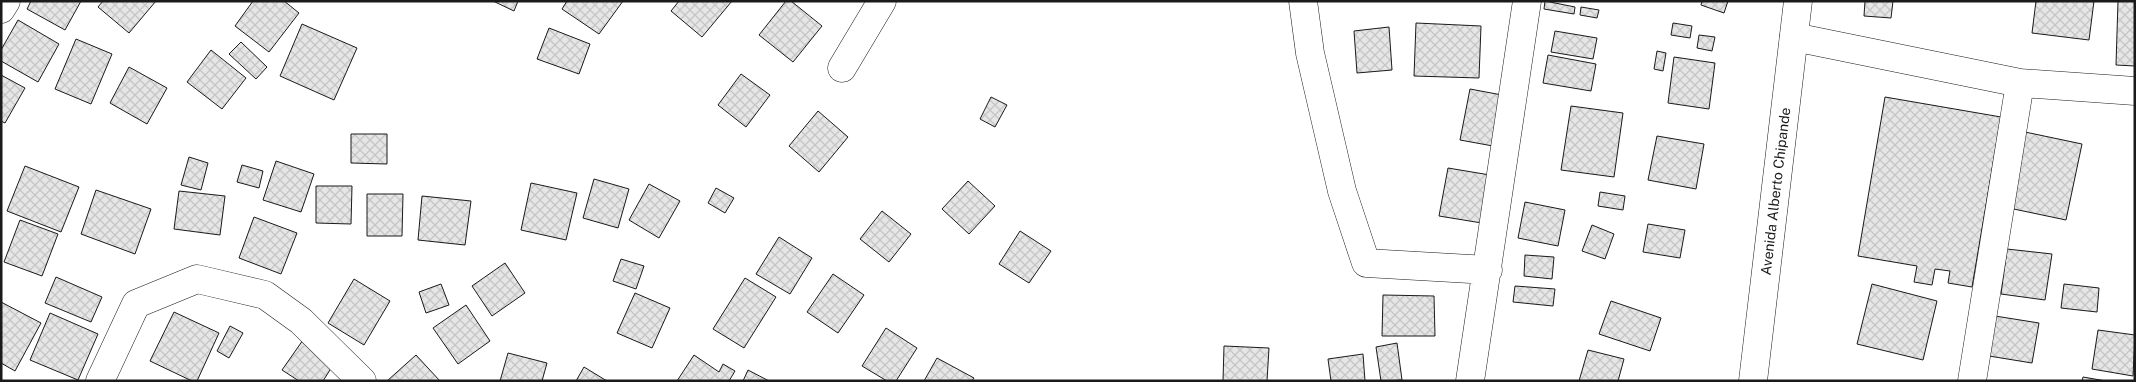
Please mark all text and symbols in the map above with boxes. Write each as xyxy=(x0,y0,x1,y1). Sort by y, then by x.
street label: Avenida Alberto Chipande xyxy=(1758,106,1793,276)

